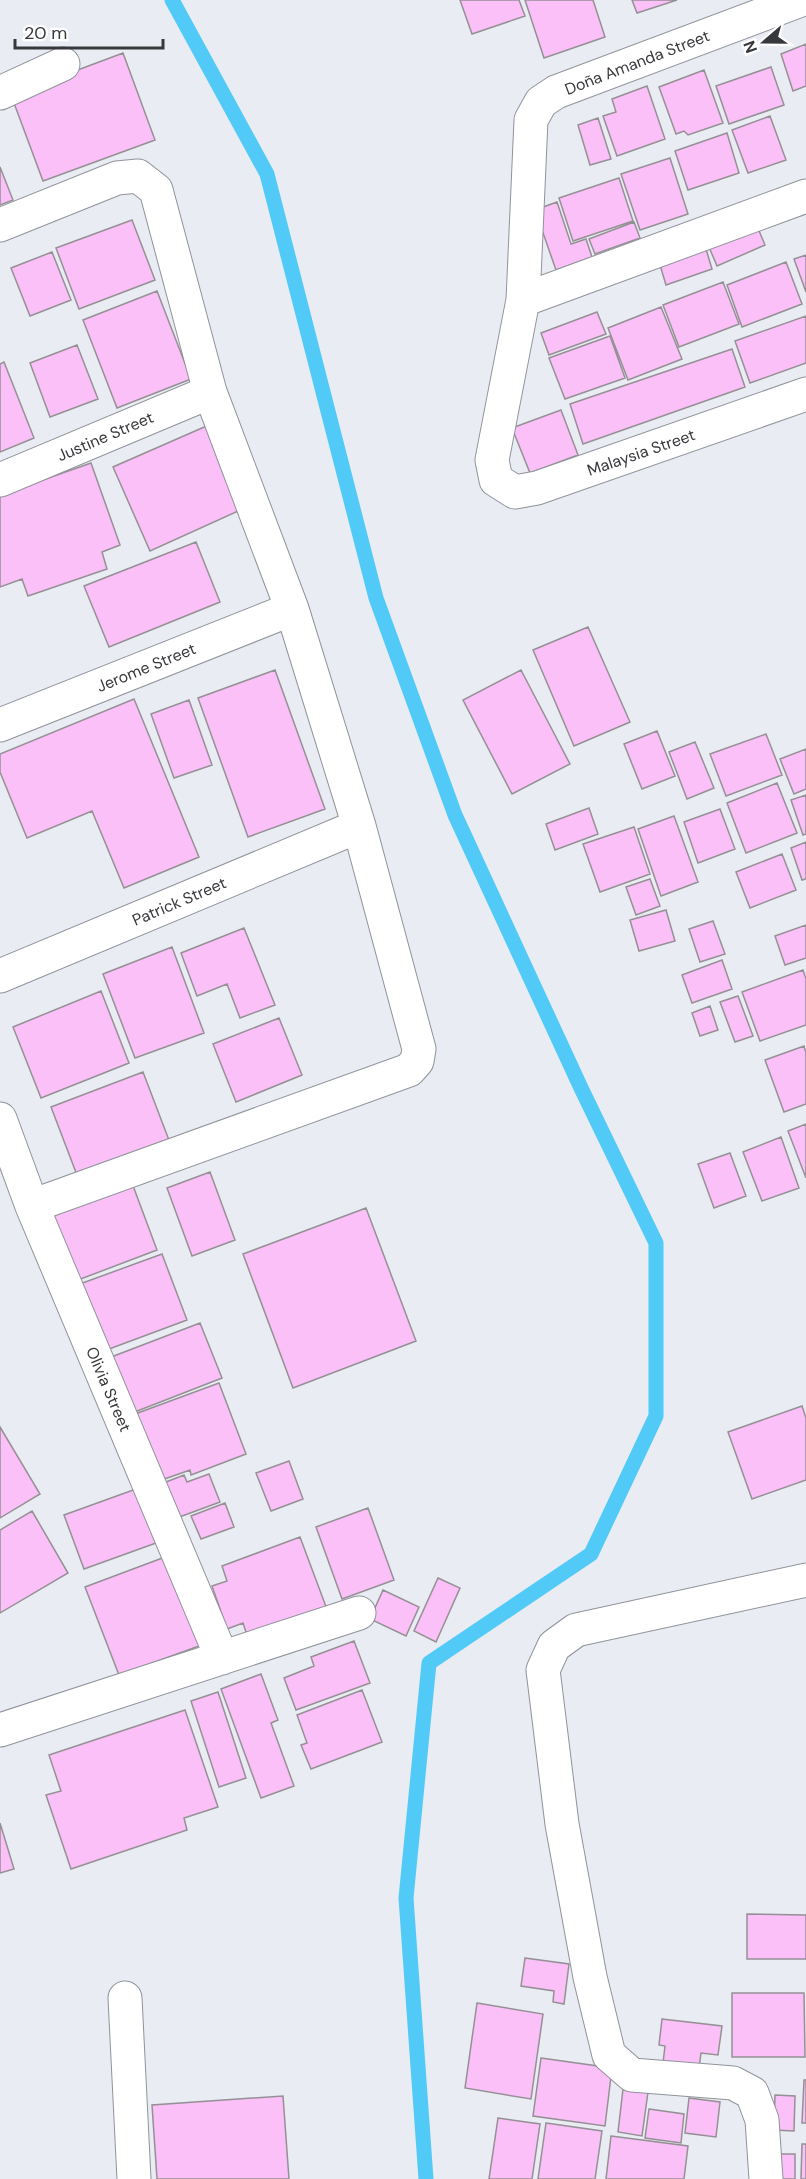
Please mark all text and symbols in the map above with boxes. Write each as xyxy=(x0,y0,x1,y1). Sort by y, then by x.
scale bar xyxy=(15,12,164,50)
north arrow xyxy=(734,12,794,72)
text: 20 m xyxy=(24,21,67,45)
street label: Doña Amanda Street xyxy=(562,25,713,100)
text: N xyxy=(739,38,762,56)
street label: Justine Street xyxy=(54,407,157,466)
street label: Malaysia Street xyxy=(584,424,698,481)
street label: Jerome Street xyxy=(94,638,199,697)
street label: Patrick Street xyxy=(129,872,229,931)
street label: Olivia Street xyxy=(81,1343,136,1435)

